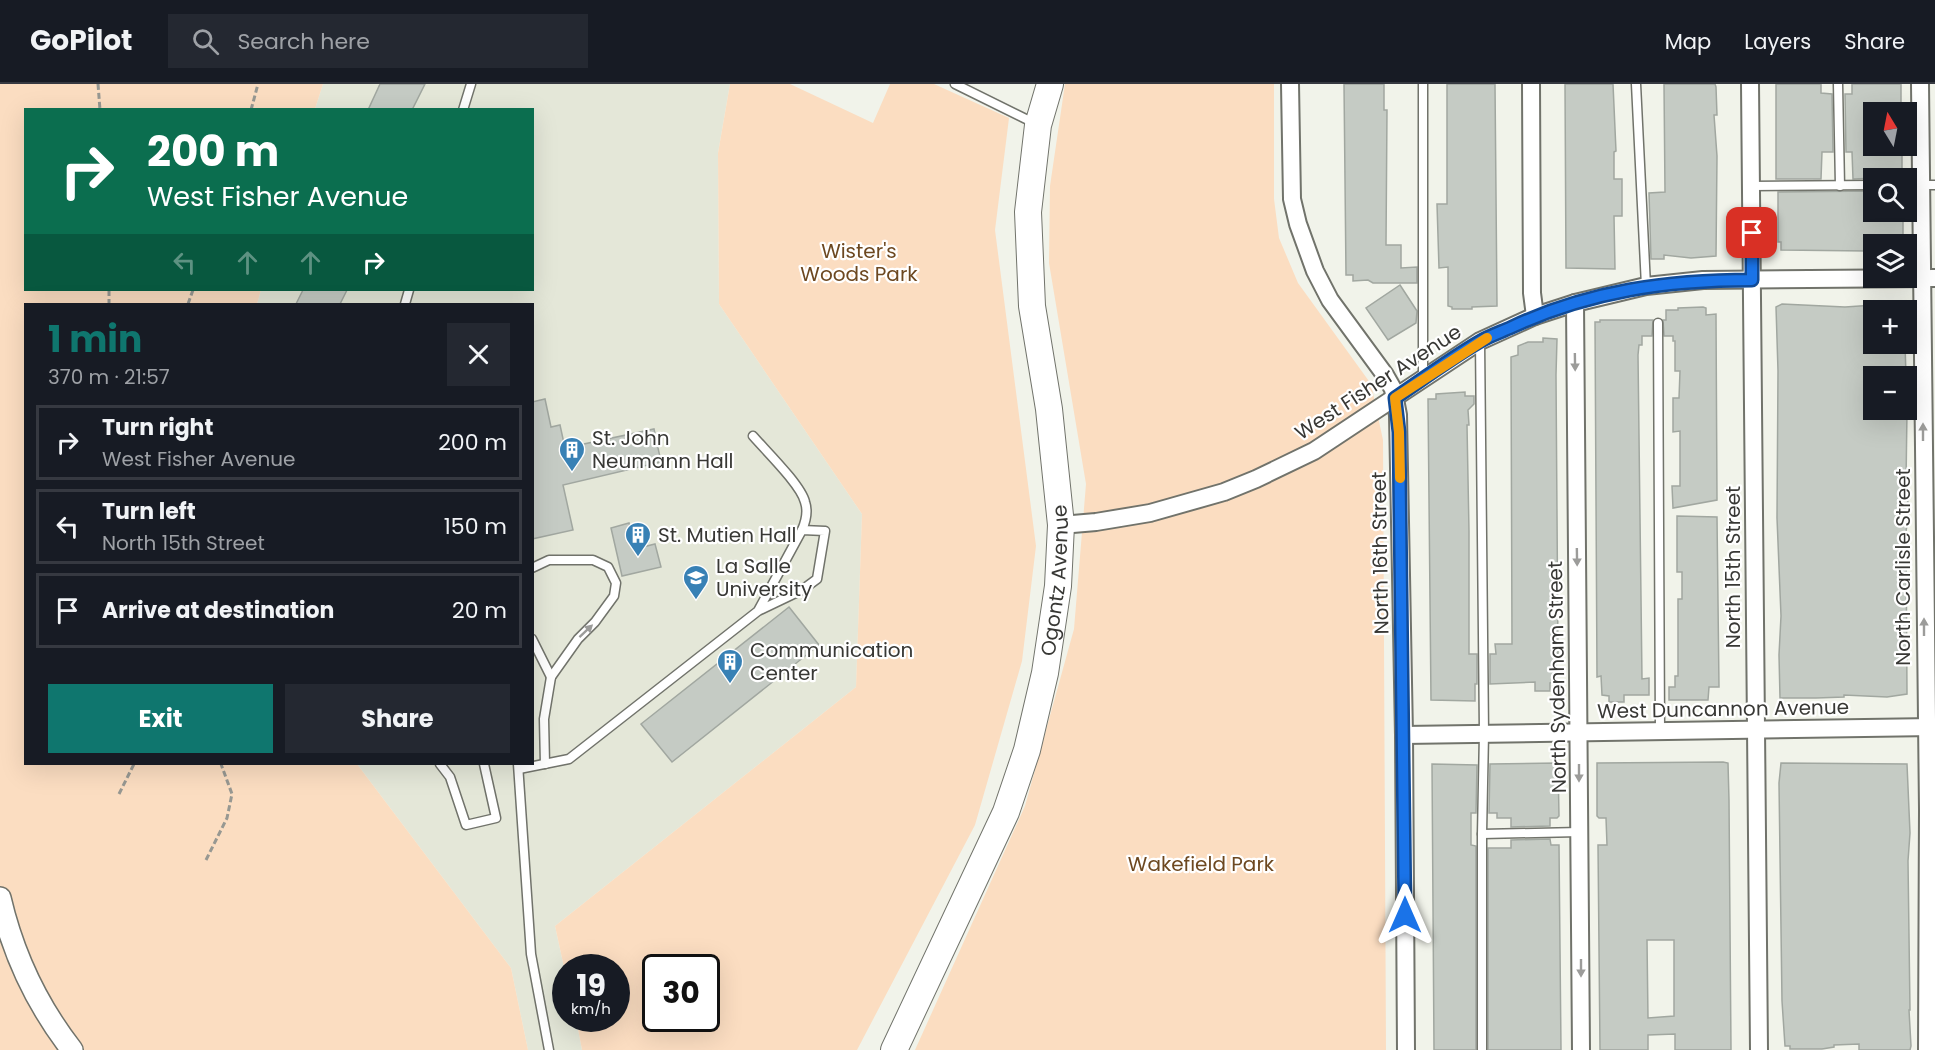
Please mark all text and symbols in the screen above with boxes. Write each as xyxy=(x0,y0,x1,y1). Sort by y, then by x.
search box xyxy=(168,14,588,68)
text: GoPilot xyxy=(30,21,132,60)
icon: search xyxy=(189,25,222,58)
text: Search here xyxy=(237,26,370,57)
text: Map xyxy=(1665,27,1711,56)
text: Layers xyxy=(1744,27,1811,56)
text: Share xyxy=(1844,27,1905,56)
north arrow xyxy=(1863,102,1917,156)
map controls xyxy=(1863,102,1917,420)
text: 200 m xyxy=(147,122,279,181)
icon: right xyxy=(48,132,126,210)
button: search xyxy=(1863,168,1917,222)
text: West Fisher Avenue xyxy=(147,178,408,215)
pin xyxy=(1726,207,1777,258)
icon: arrive xyxy=(1735,216,1768,249)
button: layers xyxy=(1863,234,1917,288)
park label: Wister's Woods Park xyxy=(800,237,918,288)
icon: left xyxy=(168,246,201,279)
icon: ahead xyxy=(231,246,264,279)
icon: ahead xyxy=(294,246,327,279)
icon: right xyxy=(357,246,390,279)
button: + xyxy=(1863,300,1917,354)
text: 1 min xyxy=(48,314,142,365)
street label: West Fisher Avenue xyxy=(1289,318,1467,446)
button: close xyxy=(447,323,510,386)
one-way arrow xyxy=(1570,352,1580,371)
text: 370 m · 21:57 xyxy=(48,363,170,391)
button: − xyxy=(1863,366,1917,420)
text: Turn right xyxy=(102,412,213,443)
one-way arrow xyxy=(1918,423,1928,442)
place label: St. John Neumann Hall xyxy=(592,424,734,475)
icon: right xyxy=(51,426,84,459)
text: 200 m xyxy=(438,427,507,458)
building icon: St. John Neumann Hall xyxy=(557,435,587,473)
text: West Fisher Avenue xyxy=(102,445,296,473)
street label: North Carlisle Street xyxy=(1889,468,1917,666)
street label: North 16th Street xyxy=(1365,471,1395,635)
street label: North 15th Street xyxy=(1719,486,1747,648)
text: Turn left xyxy=(102,496,196,527)
street label: Ogontz Avenue xyxy=(1034,503,1075,658)
icon: left xyxy=(51,510,84,543)
text: 150 m xyxy=(444,511,507,542)
building icon: St. Mutien Hall xyxy=(623,520,653,558)
place label: St. Mutien Hall xyxy=(658,521,797,549)
text: North 15th Street xyxy=(102,529,265,557)
one-way arrow xyxy=(1572,547,1582,566)
place label: La Salle University xyxy=(716,552,812,603)
street label: North Sydenham Street xyxy=(1541,561,1573,793)
school or university icon: La Salle University xyxy=(681,563,711,601)
icon: arrive xyxy=(51,594,84,627)
text: Arrive at destination xyxy=(102,595,334,626)
text: 20 m xyxy=(452,595,507,626)
one-way arrow xyxy=(1919,618,1929,637)
one-way arrow xyxy=(579,624,594,638)
place label: Communication Center xyxy=(750,636,913,687)
building icon: Communication Center xyxy=(715,647,745,685)
button: Exit xyxy=(48,684,273,753)
button: Share xyxy=(285,684,510,753)
street label: West Duncannon Avenue xyxy=(1597,693,1849,725)
one-way arrow xyxy=(1575,763,1584,782)
park label: Wakefield Park xyxy=(1128,850,1275,878)
position arrow xyxy=(1373,883,1437,947)
speed limit sign: 30 xyxy=(642,954,720,1032)
one-way arrow xyxy=(1576,958,1586,977)
text: 19 xyxy=(576,964,606,1007)
text: km/h xyxy=(571,998,611,1019)

